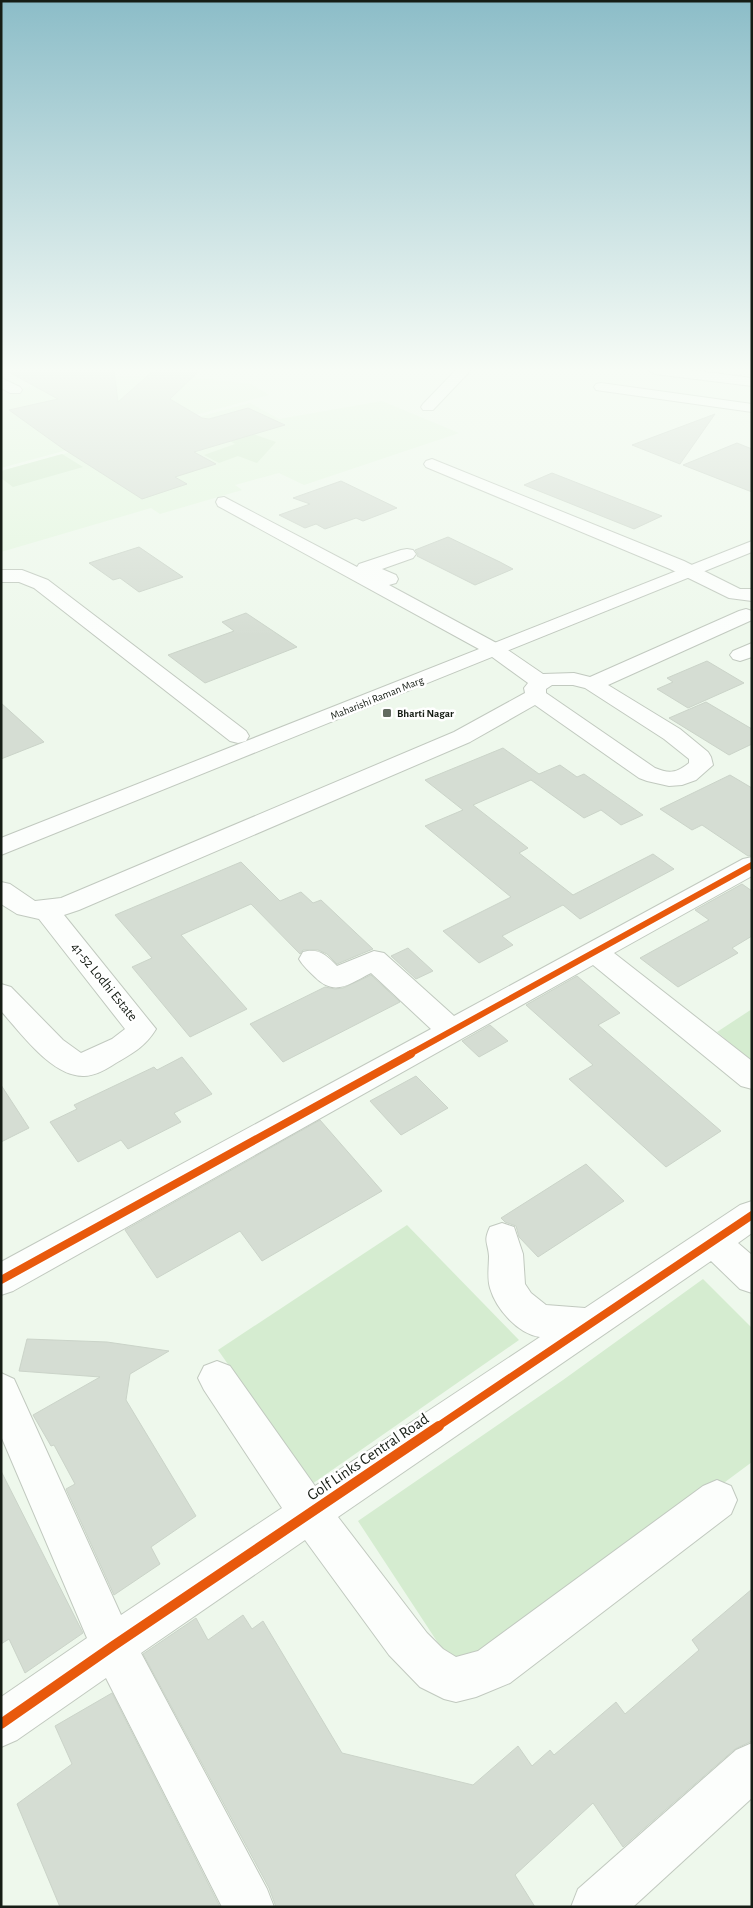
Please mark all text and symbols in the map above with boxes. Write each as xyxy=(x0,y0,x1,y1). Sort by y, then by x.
street label: Maharishi Raman Marg xyxy=(329,674,426,722)
marker: Bharti Nagar xyxy=(381,707,393,719)
place label: Bharti Nagar xyxy=(397,708,454,719)
street label: 41-52 Lodhi Estate xyxy=(68,940,140,1024)
street label: Golf Links Central Road xyxy=(304,1410,432,1504)

